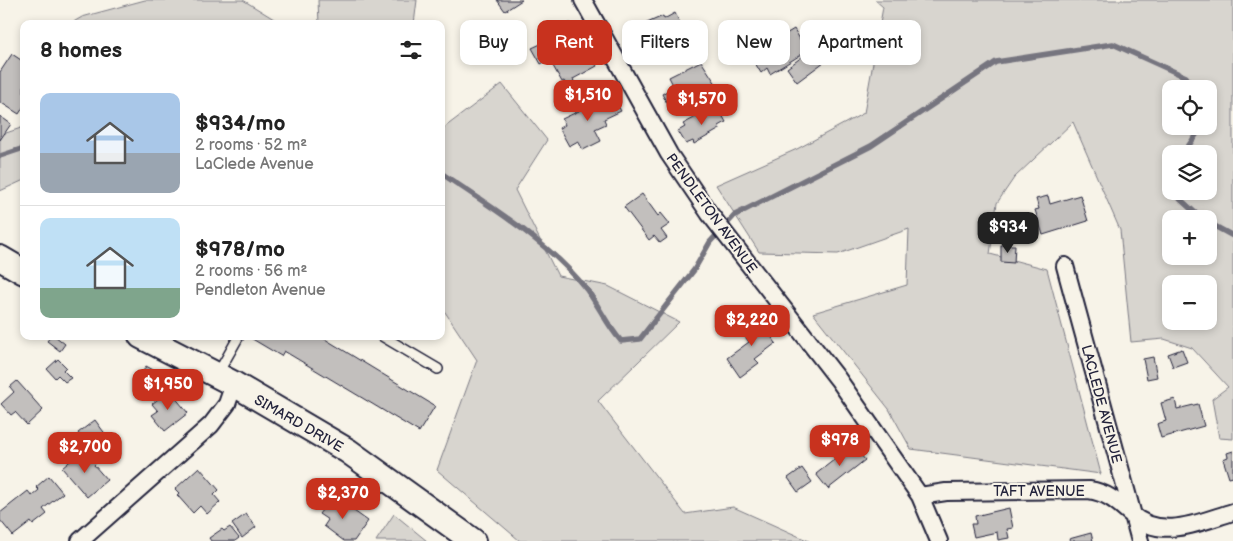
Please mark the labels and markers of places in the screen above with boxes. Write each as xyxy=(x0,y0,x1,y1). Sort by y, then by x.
pin: $1,510 xyxy=(547,80,629,122)
pin: $1,570 xyxy=(661,84,743,126)
pin: $934 xyxy=(978,212,1038,254)
pin: $2,220 xyxy=(711,304,793,347)
pin: $1,950 xyxy=(127,368,209,411)
pin: $978 xyxy=(810,424,870,467)
pin: $2,700 xyxy=(44,432,126,474)
pin: $2,370 xyxy=(302,478,384,520)

